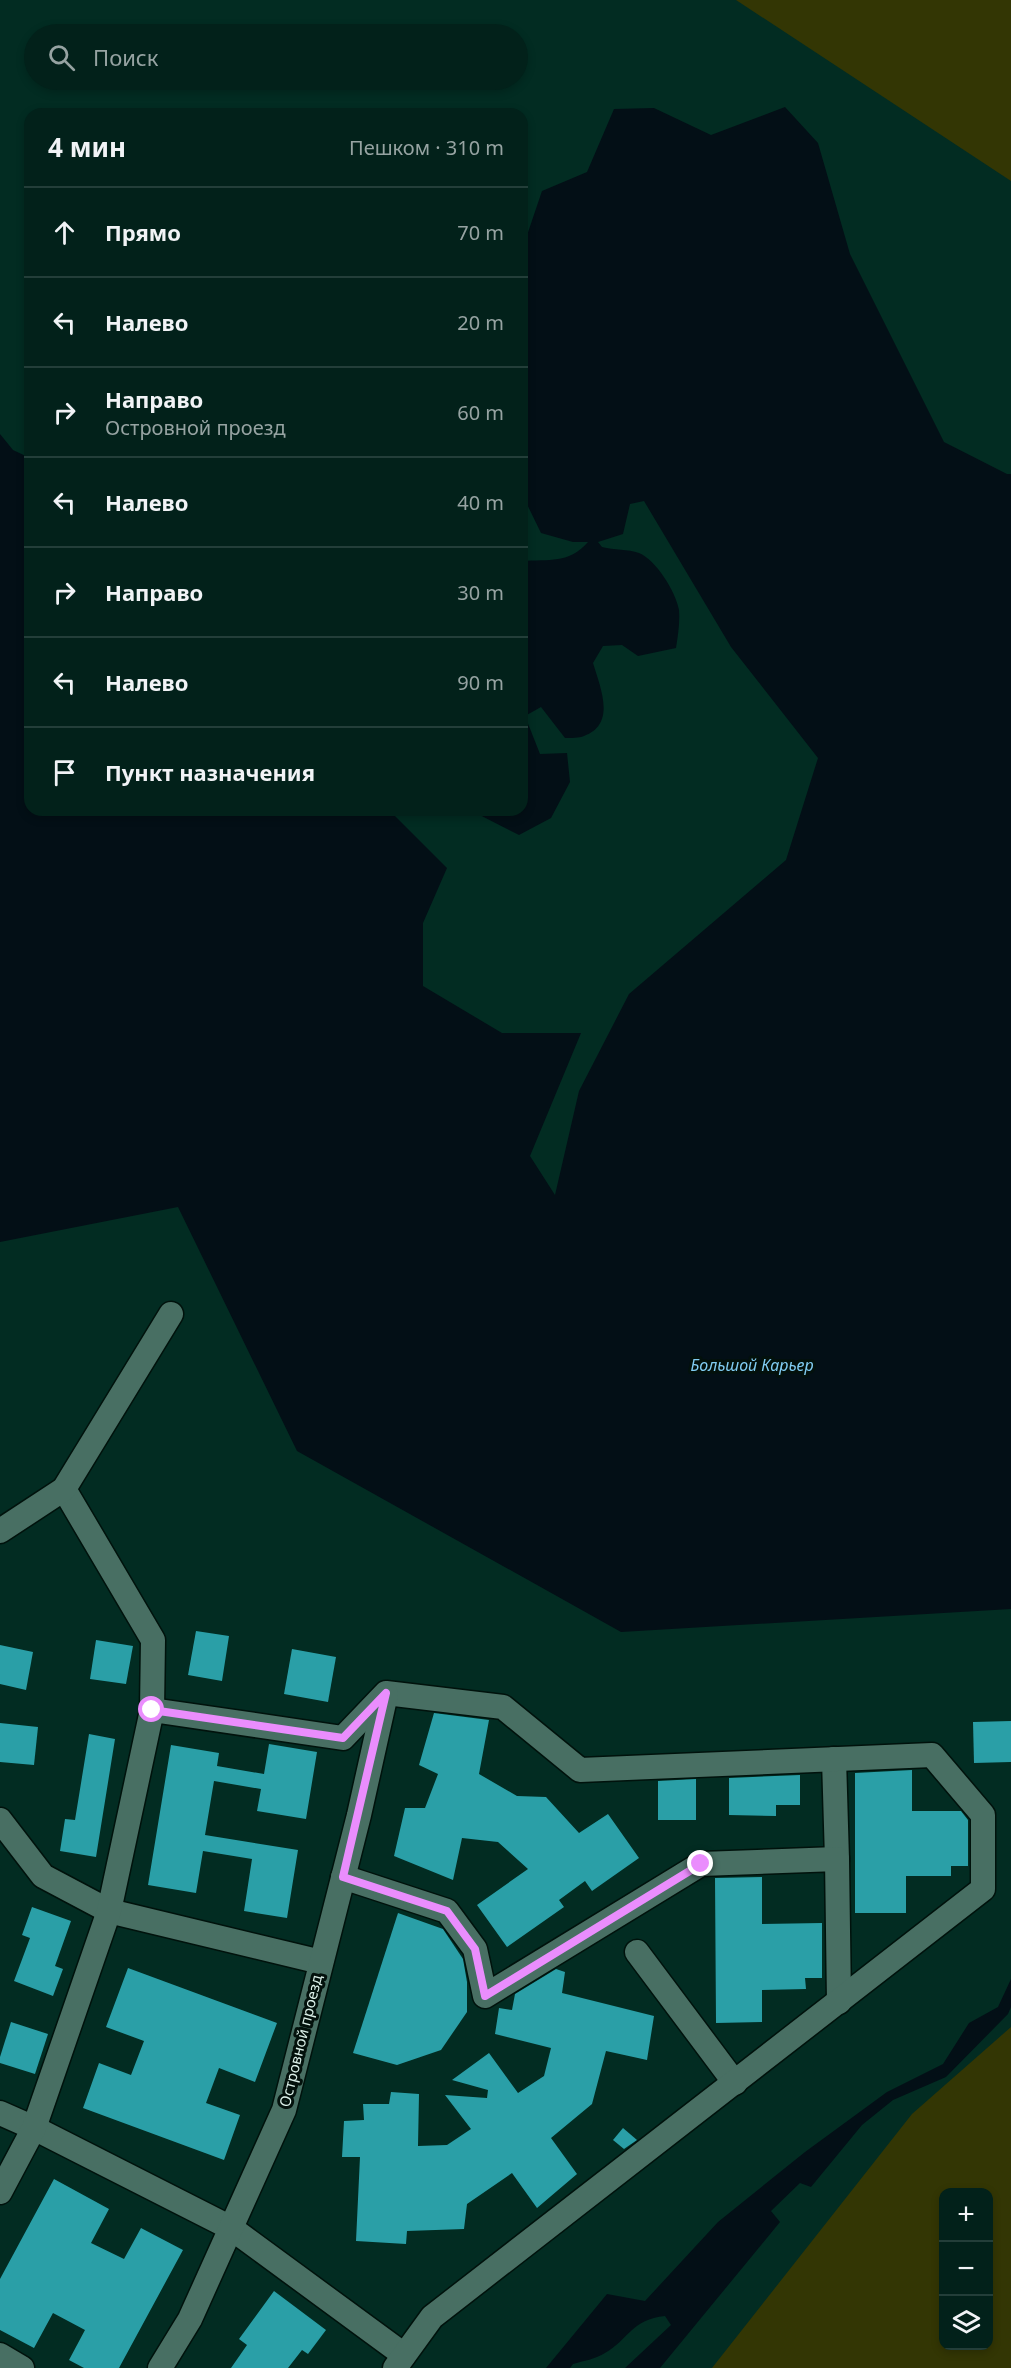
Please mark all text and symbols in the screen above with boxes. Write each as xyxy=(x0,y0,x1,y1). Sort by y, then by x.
search box xyxy=(24,24,528,90)
icon: search xyxy=(45,41,78,74)
text: Поиск xyxy=(93,42,158,72)
text: 4 мин xyxy=(48,129,126,165)
text: Пешком · 310 m xyxy=(349,134,504,161)
icon: ahead xyxy=(48,216,81,249)
text: Прямо xyxy=(105,217,181,247)
text: 70 m xyxy=(457,219,504,246)
icon: left xyxy=(48,306,81,339)
text: Налево xyxy=(105,307,188,337)
text: 20 m xyxy=(457,309,504,336)
text: Направо xyxy=(105,384,203,414)
icon: right xyxy=(48,396,81,429)
text: 60 m xyxy=(457,399,504,426)
text: Островной проезд xyxy=(105,414,286,441)
icon: left xyxy=(48,486,81,519)
text: Налево xyxy=(105,487,188,517)
text: 40 m xyxy=(457,489,504,516)
icon: right xyxy=(48,576,81,609)
text: Направо xyxy=(105,577,203,607)
text: 30 m xyxy=(457,579,504,606)
icon: left xyxy=(48,666,81,699)
text: Налево xyxy=(105,667,188,697)
text: 90 m xyxy=(457,669,504,696)
icon: arrive xyxy=(48,756,81,789)
text: Пункт назначения xyxy=(105,757,315,787)
water label: Большой Карьер xyxy=(690,1354,814,1376)
route start xyxy=(138,1696,164,1722)
route end xyxy=(687,1850,713,1876)
street label: Островной проезд xyxy=(274,1973,326,2109)
map controls xyxy=(939,2188,993,2350)
button: + xyxy=(939,2188,993,2242)
button: − xyxy=(939,2242,993,2296)
button: layers xyxy=(939,2296,993,2350)

